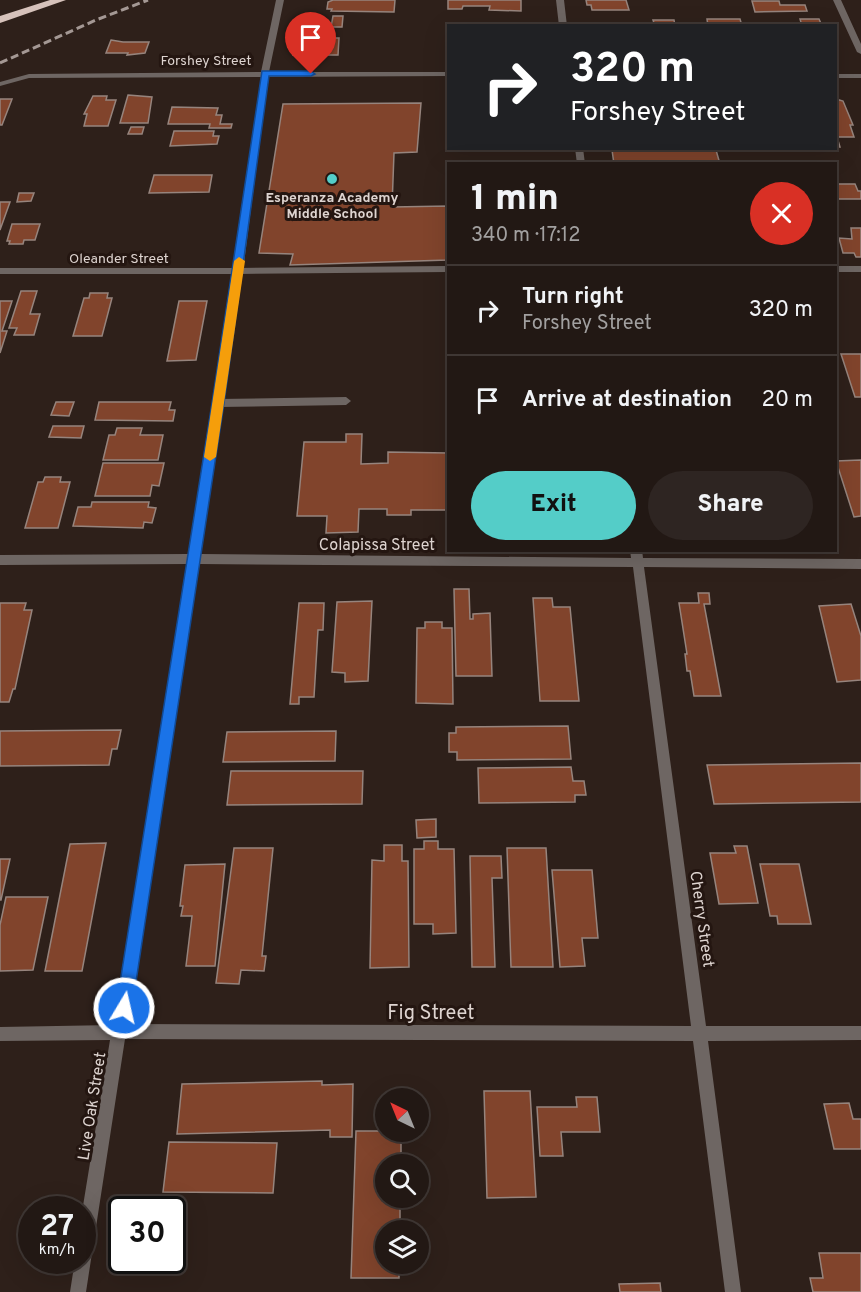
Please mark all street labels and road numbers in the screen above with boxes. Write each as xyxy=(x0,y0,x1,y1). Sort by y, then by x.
street label: Forshey Street xyxy=(161,53,251,70)
street label: Oleander Street xyxy=(69,251,169,268)
street label: Colapissa Street xyxy=(319,536,435,556)
street label: Cherry Street xyxy=(684,870,718,969)
street label: Fig Street xyxy=(387,1001,475,1027)
street label: Live Oak Street xyxy=(75,1051,111,1162)

